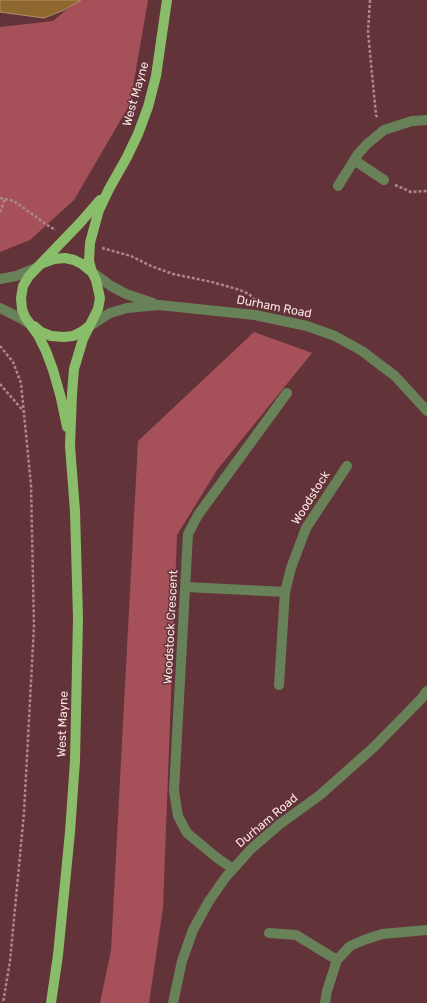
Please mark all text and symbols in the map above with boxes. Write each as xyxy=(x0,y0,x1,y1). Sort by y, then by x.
street label: West Mayne xyxy=(120,60,152,128)
street label: Durham Road xyxy=(235,293,313,321)
street label: Woodstock xyxy=(289,468,333,528)
street label: Woodstock Crescent xyxy=(161,570,181,684)
street label: West Mayne xyxy=(55,691,71,757)
street label: Durham Road xyxy=(233,791,301,851)

